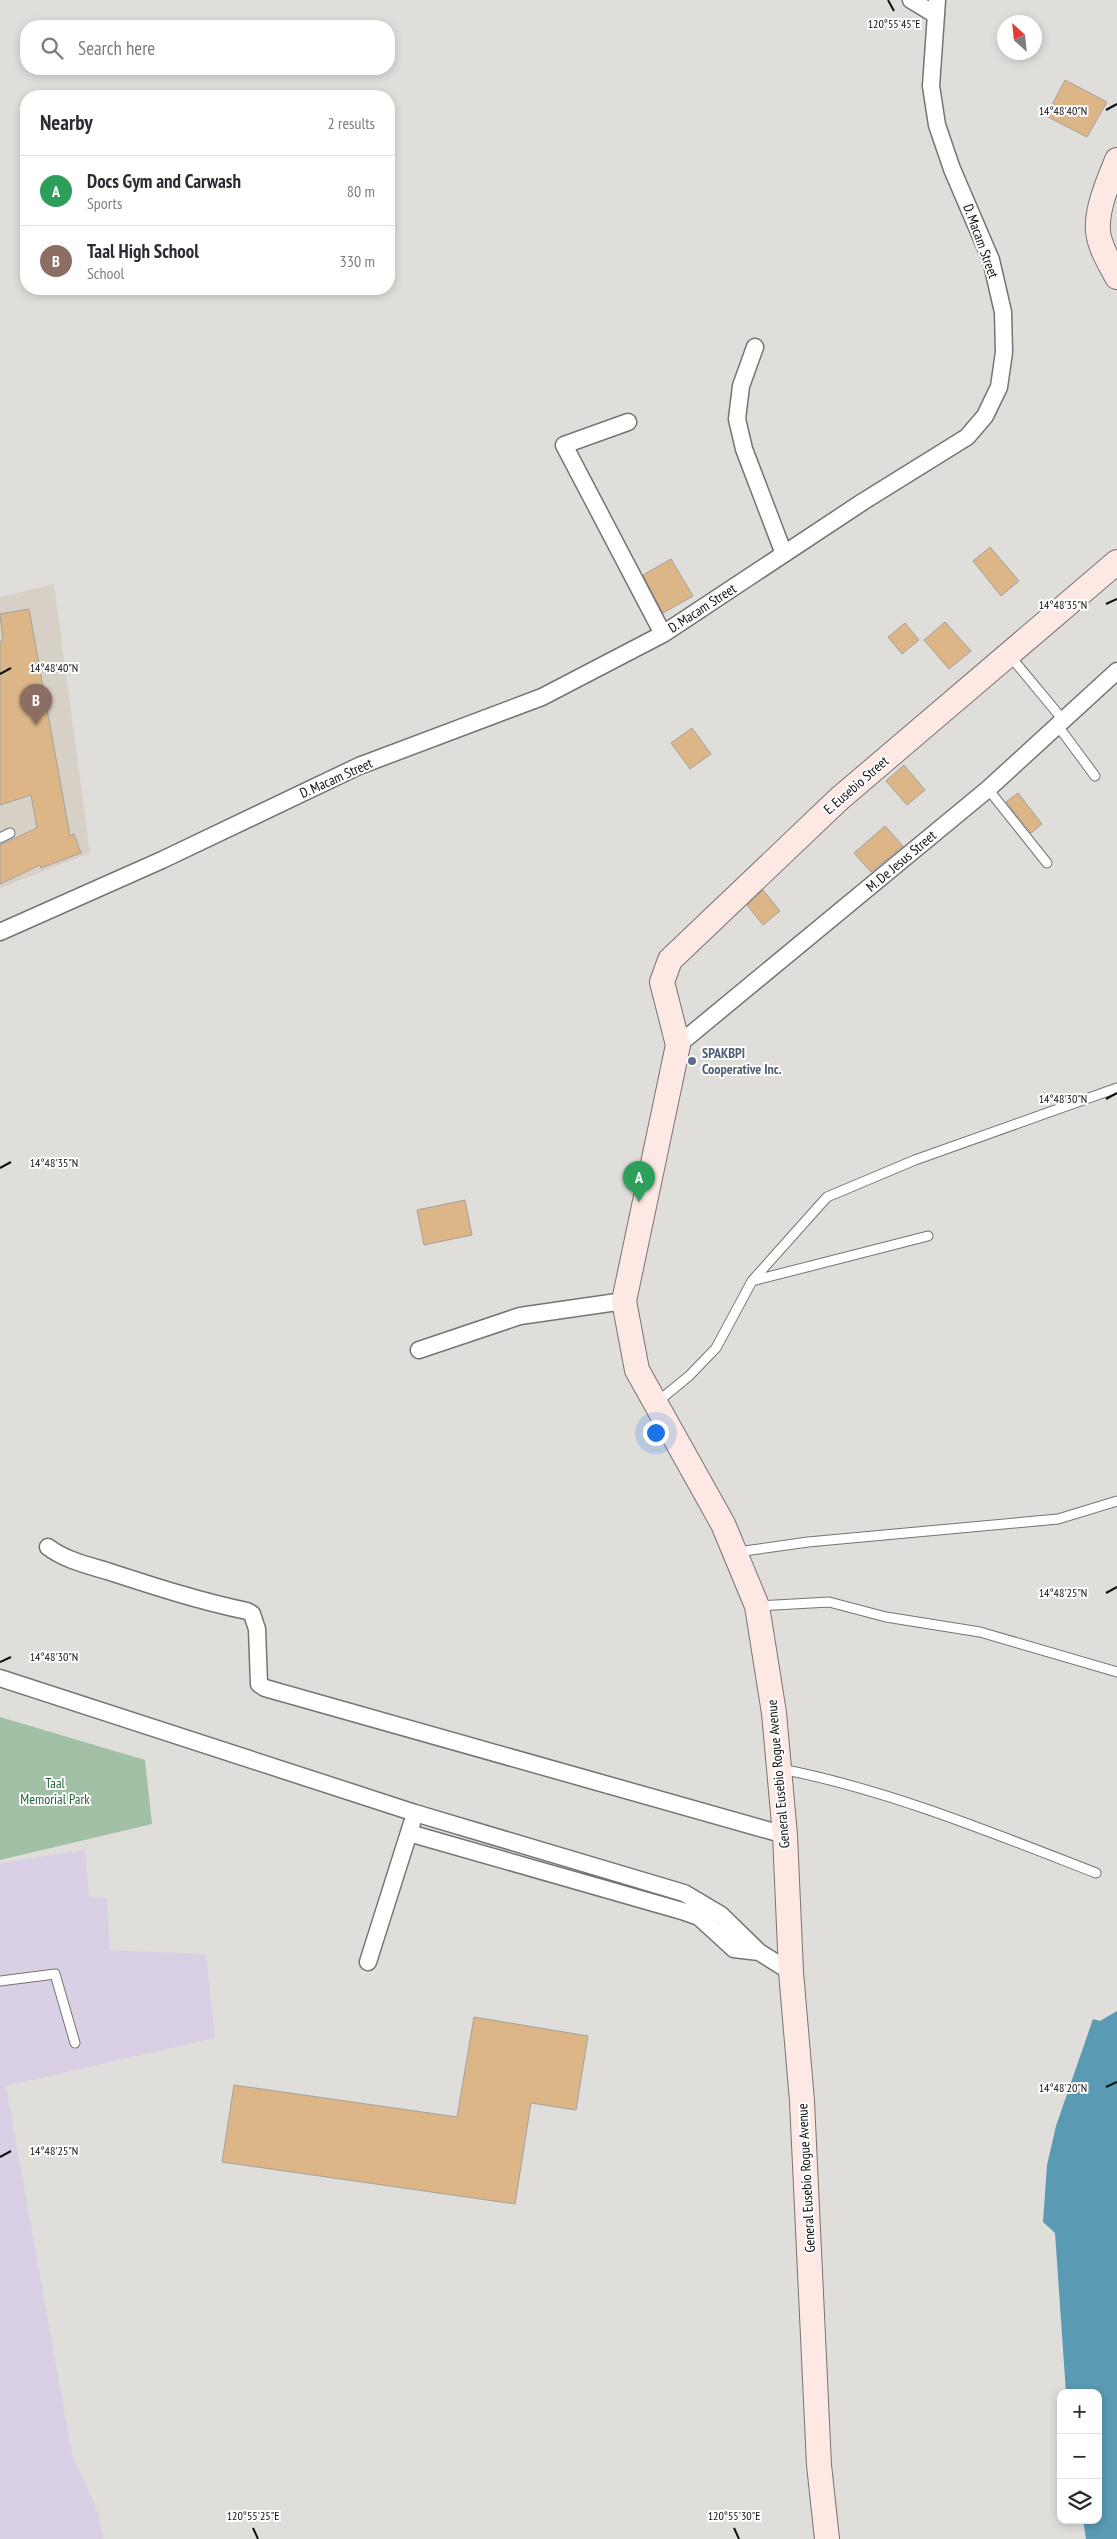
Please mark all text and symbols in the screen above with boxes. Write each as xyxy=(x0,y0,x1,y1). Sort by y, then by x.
north arrow xyxy=(997,15,1042,60)
text: 120°55'45"E xyxy=(868,16,920,31)
search box xyxy=(20,20,395,75)
icon: search xyxy=(38,34,66,62)
text: Search here xyxy=(78,36,155,60)
text: 14°48'40"N xyxy=(1039,103,1087,118)
text: Nearby xyxy=(40,109,93,136)
text: 2 results xyxy=(328,113,375,133)
text: Docs Gym and Carwash xyxy=(87,169,241,193)
text: A xyxy=(52,181,60,201)
text: 80 m xyxy=(347,181,375,201)
text: Sports xyxy=(87,193,122,213)
street label: D. Macam Street xyxy=(959,201,1003,281)
text: Taal High School xyxy=(87,239,199,263)
text: B xyxy=(52,251,60,271)
text: 330 m xyxy=(340,251,375,271)
text: School xyxy=(87,263,124,283)
street label: D. Macam Street xyxy=(665,579,740,637)
text: 14°48'35"N xyxy=(1039,597,1087,612)
text: 14°48'40"N xyxy=(30,660,78,675)
pin: B xyxy=(20,684,52,725)
street label: E. Eusebio Street xyxy=(820,752,892,818)
street label: D. Macam Street xyxy=(297,754,375,802)
street label: M. De Jesus Street xyxy=(862,826,940,896)
place label: SPAKBPI Cooperative Inc. xyxy=(702,1044,782,1078)
marker: SPAKBPI Cooperative Inc. xyxy=(686,1055,698,1067)
text: 14°48'30"N xyxy=(1039,1091,1087,1106)
text: 14°48'35"N xyxy=(30,1155,78,1170)
pin: A xyxy=(623,1161,655,1202)
your location xyxy=(643,1420,669,1446)
text: 14°48'25"N xyxy=(1039,1585,1087,1600)
text: 14°48'30"N xyxy=(30,1649,78,1664)
street label: General Eusebio Rogue Avenue xyxy=(763,1699,793,1849)
park label: Taal Memorial Park xyxy=(20,1774,90,1808)
text: 14°48'20"N xyxy=(1039,2080,1087,2095)
street label: General Eusebio Rogue Avenue xyxy=(793,2103,819,2253)
text: 14°48'25"N xyxy=(30,2143,78,2158)
map controls xyxy=(1057,2389,1102,2524)
button: + xyxy=(1057,2389,1102,2434)
button: − xyxy=(1057,2434,1102,2479)
button: layers xyxy=(1057,2479,1102,2524)
text: 120°55'25"E xyxy=(227,2508,279,2523)
text: 120°55'30"E xyxy=(708,2508,760,2523)

